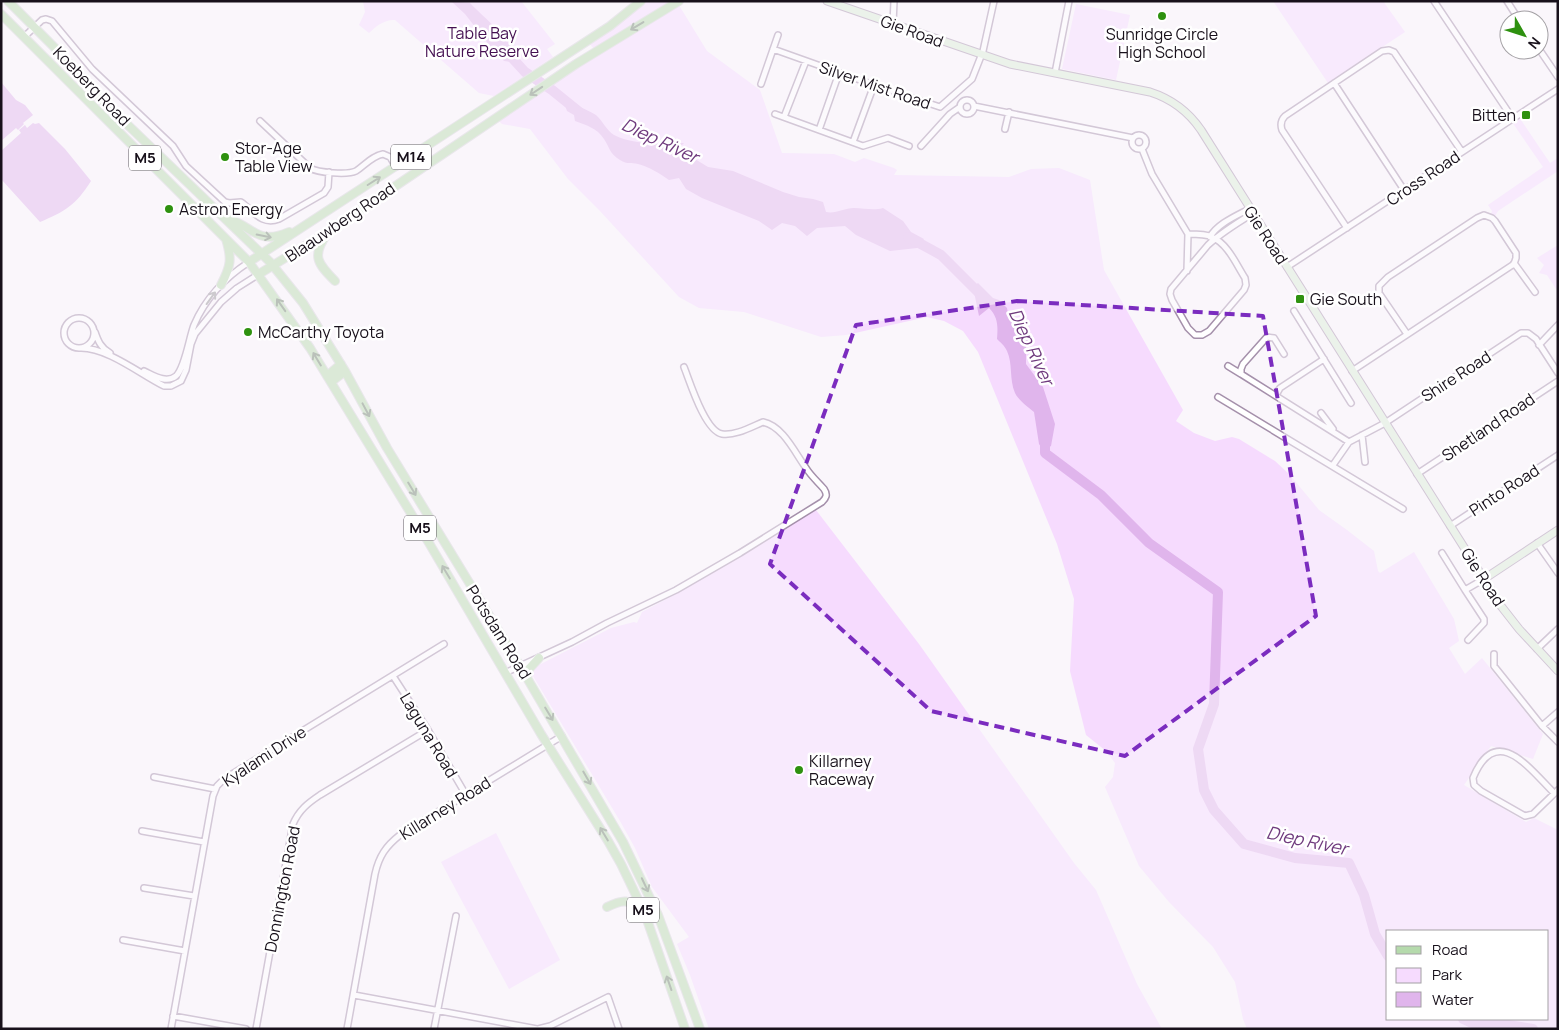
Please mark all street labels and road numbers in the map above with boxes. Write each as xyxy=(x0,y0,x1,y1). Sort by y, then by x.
street label: Gie Road xyxy=(877,9,947,53)
street label: Koeberg Road xyxy=(48,41,136,131)
street label: Silver Mist Road xyxy=(816,56,934,114)
road number: M14 xyxy=(391,144,431,170)
street label: Cross Road xyxy=(1382,145,1464,211)
road number: M5 xyxy=(129,146,161,170)
street label: Blaauwberg Road xyxy=(281,177,399,267)
street label: Gie Road xyxy=(1239,202,1293,268)
street label: Shire Road xyxy=(1417,345,1495,407)
street label: Shetland Road xyxy=(1437,388,1539,466)
street label: Pinto Road xyxy=(1465,459,1543,521)
road number: M5 xyxy=(404,516,436,540)
street label: Gie Road xyxy=(1456,544,1510,610)
street label: Potsdam Road xyxy=(461,581,537,683)
street label: Laguna Road xyxy=(395,688,463,782)
street label: Kyalami Drive xyxy=(218,721,310,791)
street label: Killarney Road xyxy=(395,771,495,845)
street label: Donnington Road xyxy=(259,824,305,954)
road number: M5 xyxy=(627,898,659,922)

